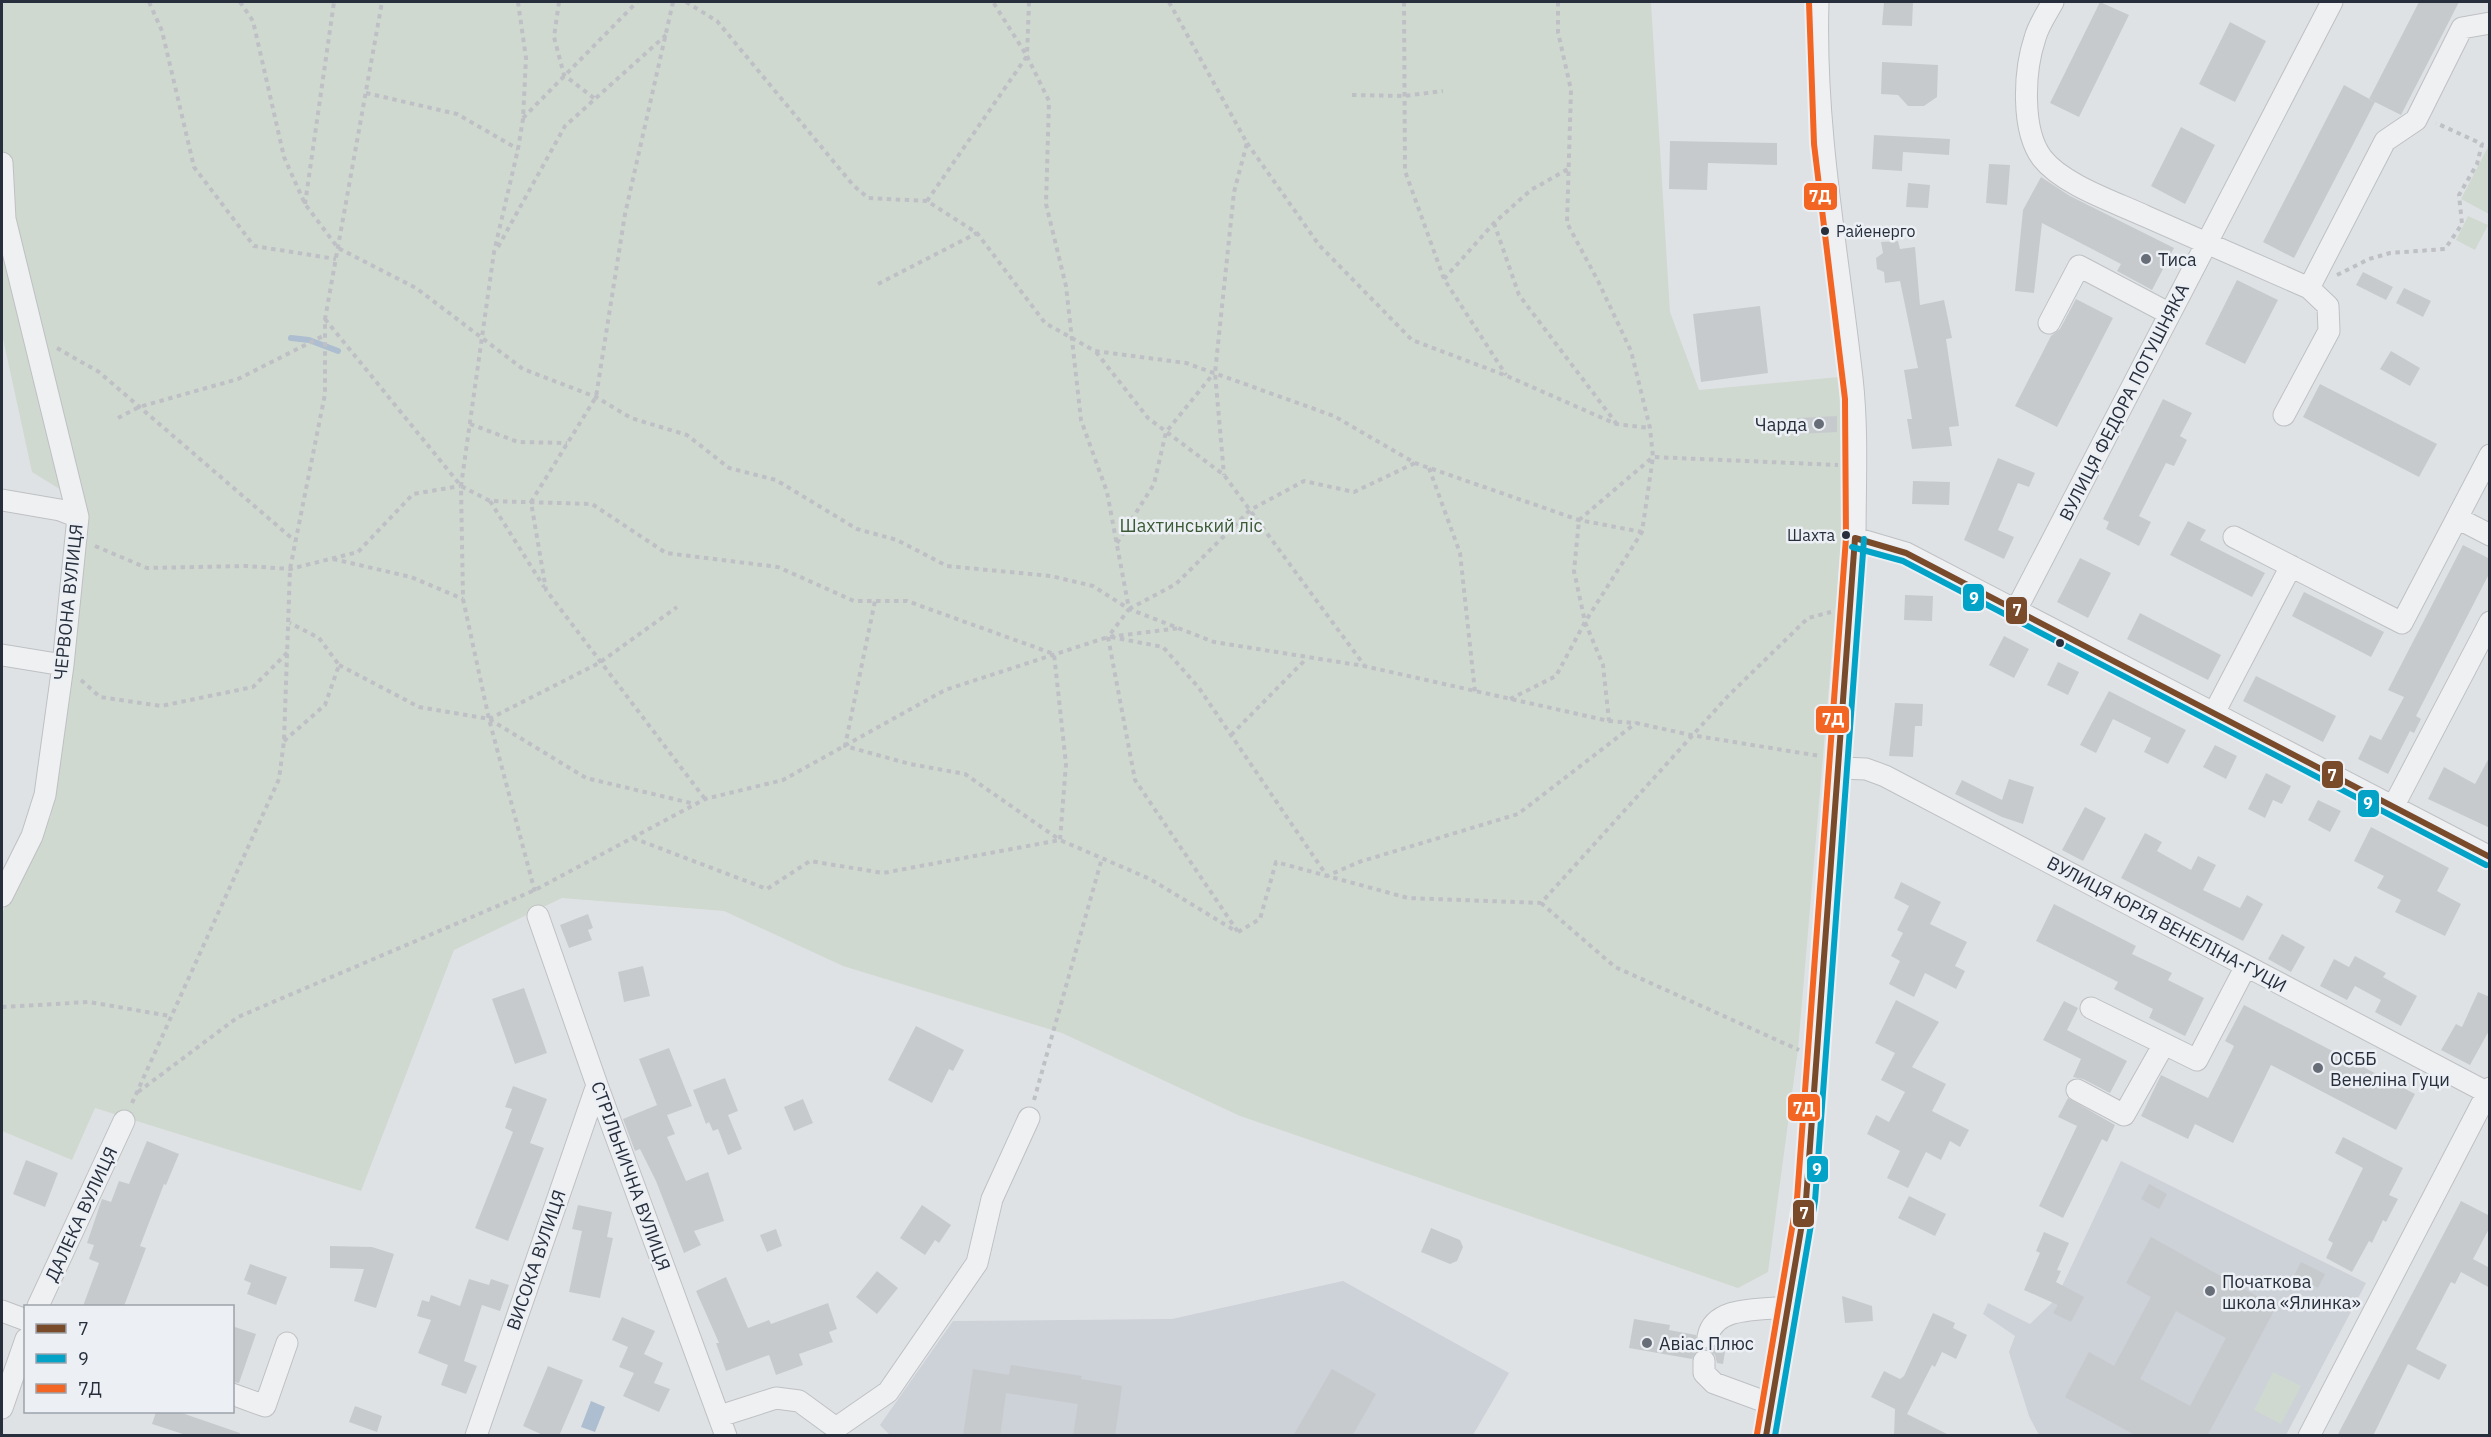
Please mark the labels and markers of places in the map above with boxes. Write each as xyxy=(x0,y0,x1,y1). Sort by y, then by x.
place label: Райенерго xyxy=(1836,221,1915,241)
marker: Райенерго xyxy=(1819,225,1831,237)
place label: Тиса xyxy=(2158,248,2197,271)
marker: Тиса xyxy=(2139,252,2153,266)
place label: Чарда xyxy=(1755,413,1807,436)
marker: Чарда xyxy=(1812,417,1826,431)
place label: Шахта xyxy=(1787,525,1835,545)
marker: Шахта xyxy=(1840,529,1852,541)
unlabelled marker xyxy=(2054,637,2066,649)
place label: ОСББ Венеліна Гуци xyxy=(2330,1047,2450,1091)
marker: ОСББ Венеліна Гуци xyxy=(2311,1061,2325,1075)
place label: Початкова школа «Ялинка» xyxy=(2222,1270,2361,1314)
marker: Початкова школа «Ялинка» xyxy=(2203,1284,2217,1298)
place label: Авіас Плюс xyxy=(1659,1332,1754,1355)
marker: Авіас Плюс xyxy=(1640,1336,1654,1350)

